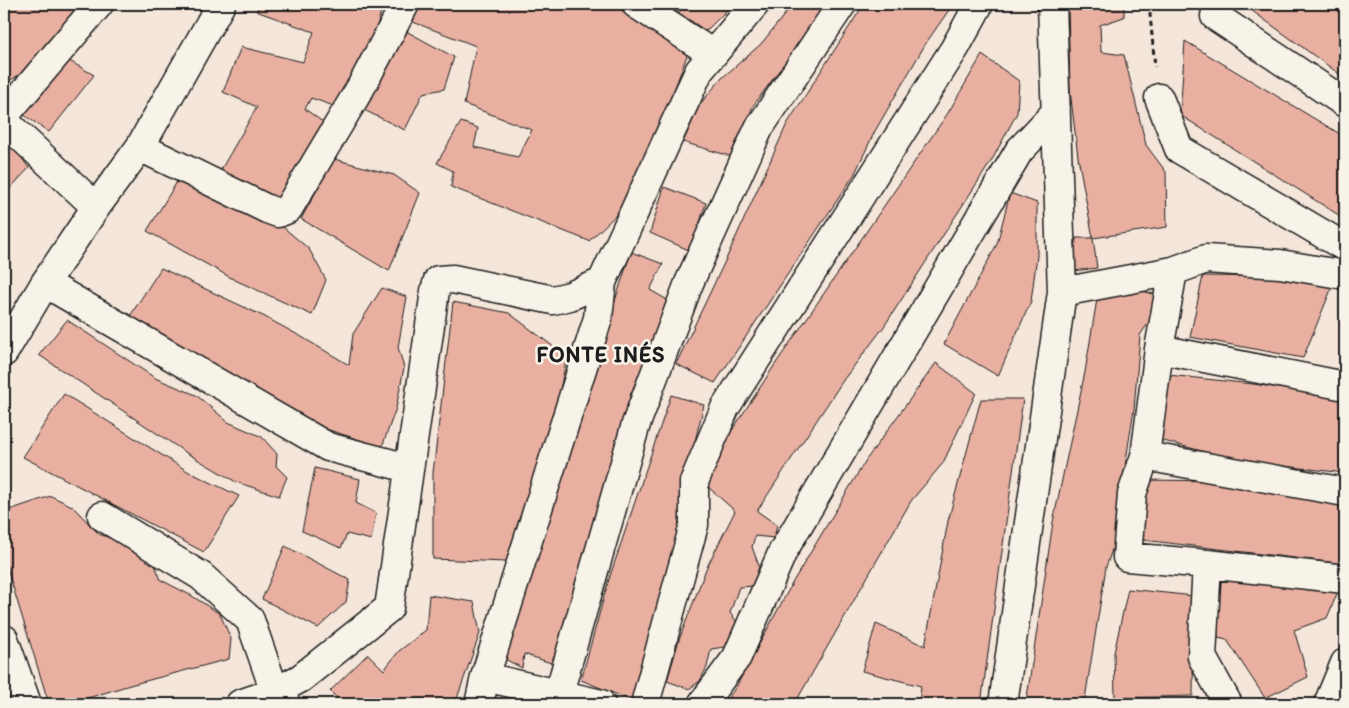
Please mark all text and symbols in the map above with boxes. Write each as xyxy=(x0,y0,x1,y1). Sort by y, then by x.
district label: FONTE INÉS xyxy=(537,341,665,368)

